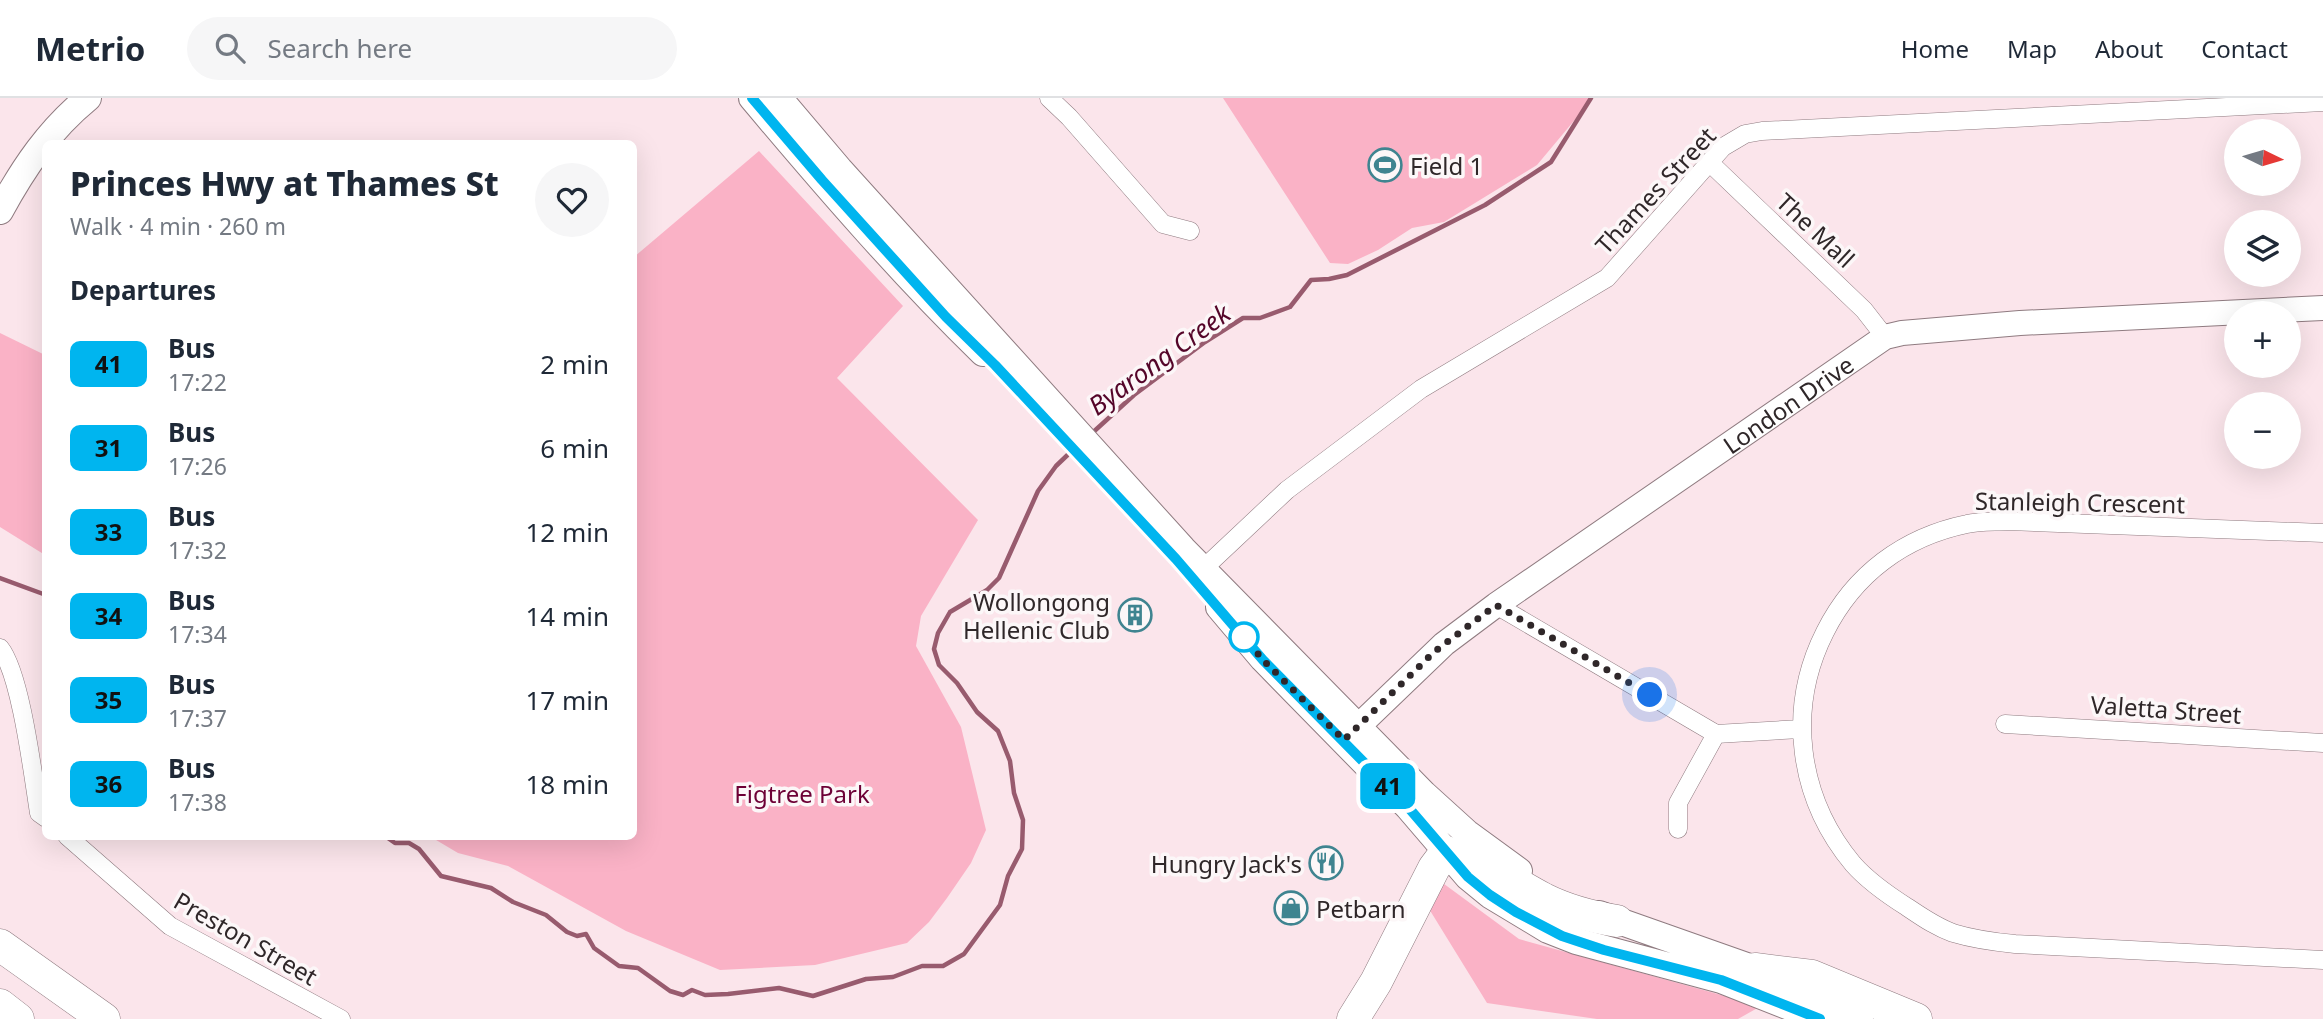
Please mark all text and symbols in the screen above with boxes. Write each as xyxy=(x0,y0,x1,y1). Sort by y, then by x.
search box xyxy=(187,17,677,80)
text: Metrio xyxy=(35,26,145,71)
icon: search xyxy=(211,29,249,67)
text: Search here xyxy=(267,30,412,66)
text: Home xyxy=(1901,32,1969,65)
text: Map xyxy=(2007,32,2057,65)
text: About xyxy=(2095,32,2163,65)
text: Contact xyxy=(2201,32,2288,65)
street label: Thames Street xyxy=(1588,119,1723,261)
north arrow xyxy=(2224,119,2301,196)
map controls xyxy=(2224,119,2301,469)
sports icon: Field 1 xyxy=(1366,146,1404,184)
place label: Field 1 xyxy=(1410,149,1483,182)
text: Princes Hwy at Thames St xyxy=(70,161,499,206)
button: heart xyxy=(535,163,609,237)
street label: The Mall xyxy=(1770,185,1862,275)
text: Walk · 4 min · 260 m xyxy=(70,210,286,242)
button: layers xyxy=(2224,210,2301,287)
text: Departures xyxy=(70,272,216,308)
water label: Byarong Creek xyxy=(1081,294,1238,423)
button: + xyxy=(2224,301,2301,378)
text: Bus xyxy=(168,330,215,366)
text: 2 min xyxy=(540,346,609,382)
text: 41 xyxy=(95,347,122,380)
street label: London Drive xyxy=(1716,347,1860,461)
text: 17:22 xyxy=(168,366,227,398)
button: − xyxy=(2224,392,2301,469)
text: Bus xyxy=(168,414,215,450)
text: 6 min xyxy=(540,430,609,466)
text: 31 xyxy=(95,431,122,464)
text: 17:26 xyxy=(168,450,227,482)
street label: Stanleigh Crescent xyxy=(1975,484,2186,520)
text: Bus xyxy=(168,498,215,534)
text: 12 min xyxy=(525,514,609,550)
text: 33 xyxy=(95,515,122,548)
text: 17:32 xyxy=(168,534,227,566)
text: Bus xyxy=(168,582,215,618)
place label: Wollongong Hellenic Club xyxy=(963,585,1110,646)
building icon: Wollongong Hellenic Club xyxy=(1116,596,1154,634)
text: 14 min xyxy=(525,598,609,634)
text: 34 xyxy=(95,599,122,632)
text: 17:34 xyxy=(168,618,227,650)
unlabelled marker xyxy=(1229,622,1259,652)
text: Bus xyxy=(168,666,215,702)
your location xyxy=(1632,677,1667,712)
text: 17 min xyxy=(525,682,609,718)
text: 35 xyxy=(95,683,122,716)
street label: Valetta Street xyxy=(2089,687,2243,731)
text: 17:37 xyxy=(168,702,227,734)
text: Bus xyxy=(168,750,215,786)
line badge: 41 xyxy=(1356,763,1420,809)
text: 18 min xyxy=(525,766,609,802)
text: 36 xyxy=(95,767,122,800)
text: 41 xyxy=(1374,769,1402,802)
park label: Figtree Park xyxy=(734,777,870,810)
text: 17:38 xyxy=(168,786,227,818)
restaurant icon: Hungry Jack's xyxy=(1307,844,1345,882)
place label: Hungry Jack's xyxy=(1151,847,1302,880)
street label: Preston Street xyxy=(168,884,324,993)
shop icon: Petbarn xyxy=(1272,889,1310,927)
place label: Petbarn xyxy=(1316,892,1406,925)

